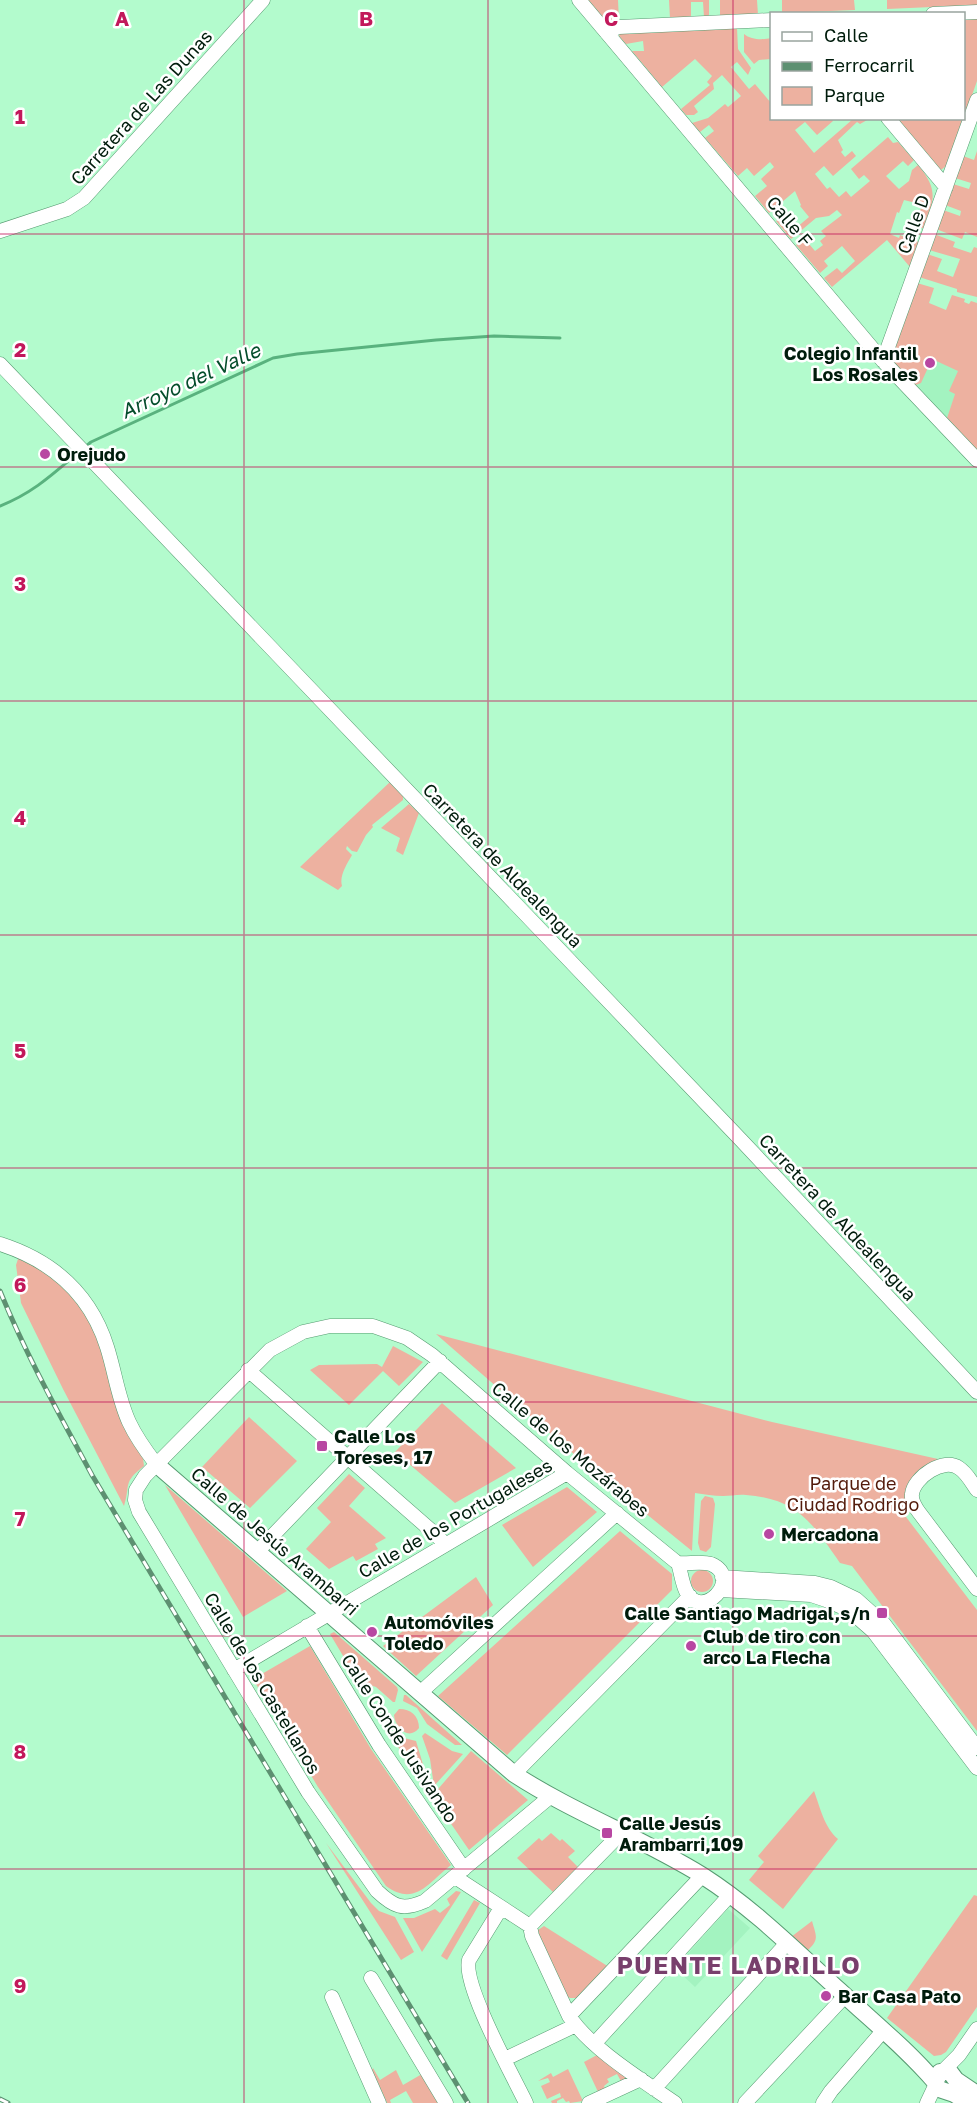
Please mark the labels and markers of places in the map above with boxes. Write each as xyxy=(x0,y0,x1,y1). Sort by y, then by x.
place label: Colegio Infantil Los Rosales xyxy=(784,342,918,385)
marker: Colegio Infantil Los Rosales xyxy=(923,356,937,370)
place label: Orejudo xyxy=(57,443,126,465)
marker: Orejudo xyxy=(38,447,52,461)
place label: Calle Los Toreses, 17 xyxy=(334,1425,433,1468)
marker: Calle Los Toreses, 17 xyxy=(315,1439,329,1453)
place label: Mercadona xyxy=(781,1523,878,1545)
marker: Mercadona xyxy=(762,1527,776,1541)
place label: Calle Santiago Madrigal,s/n xyxy=(624,1602,870,1624)
marker: Calle Santiago Madrigal,s/n xyxy=(875,1606,889,1620)
place label: Automóviles Toledo xyxy=(384,1611,494,1654)
marker: Automóviles Toledo xyxy=(365,1625,379,1639)
place label: Club de tiro con arco La Flecha xyxy=(703,1625,841,1668)
marker: Club de tiro con arco La Flecha xyxy=(684,1639,698,1653)
place label: Calle Jesús Arambarri,109 xyxy=(619,1812,743,1855)
marker: Calle Jesús Arambarri,109 xyxy=(600,1826,614,1840)
place label: Bar Casa Pato xyxy=(838,1985,961,2007)
marker: Bar Casa Pato xyxy=(819,1989,833,2003)

